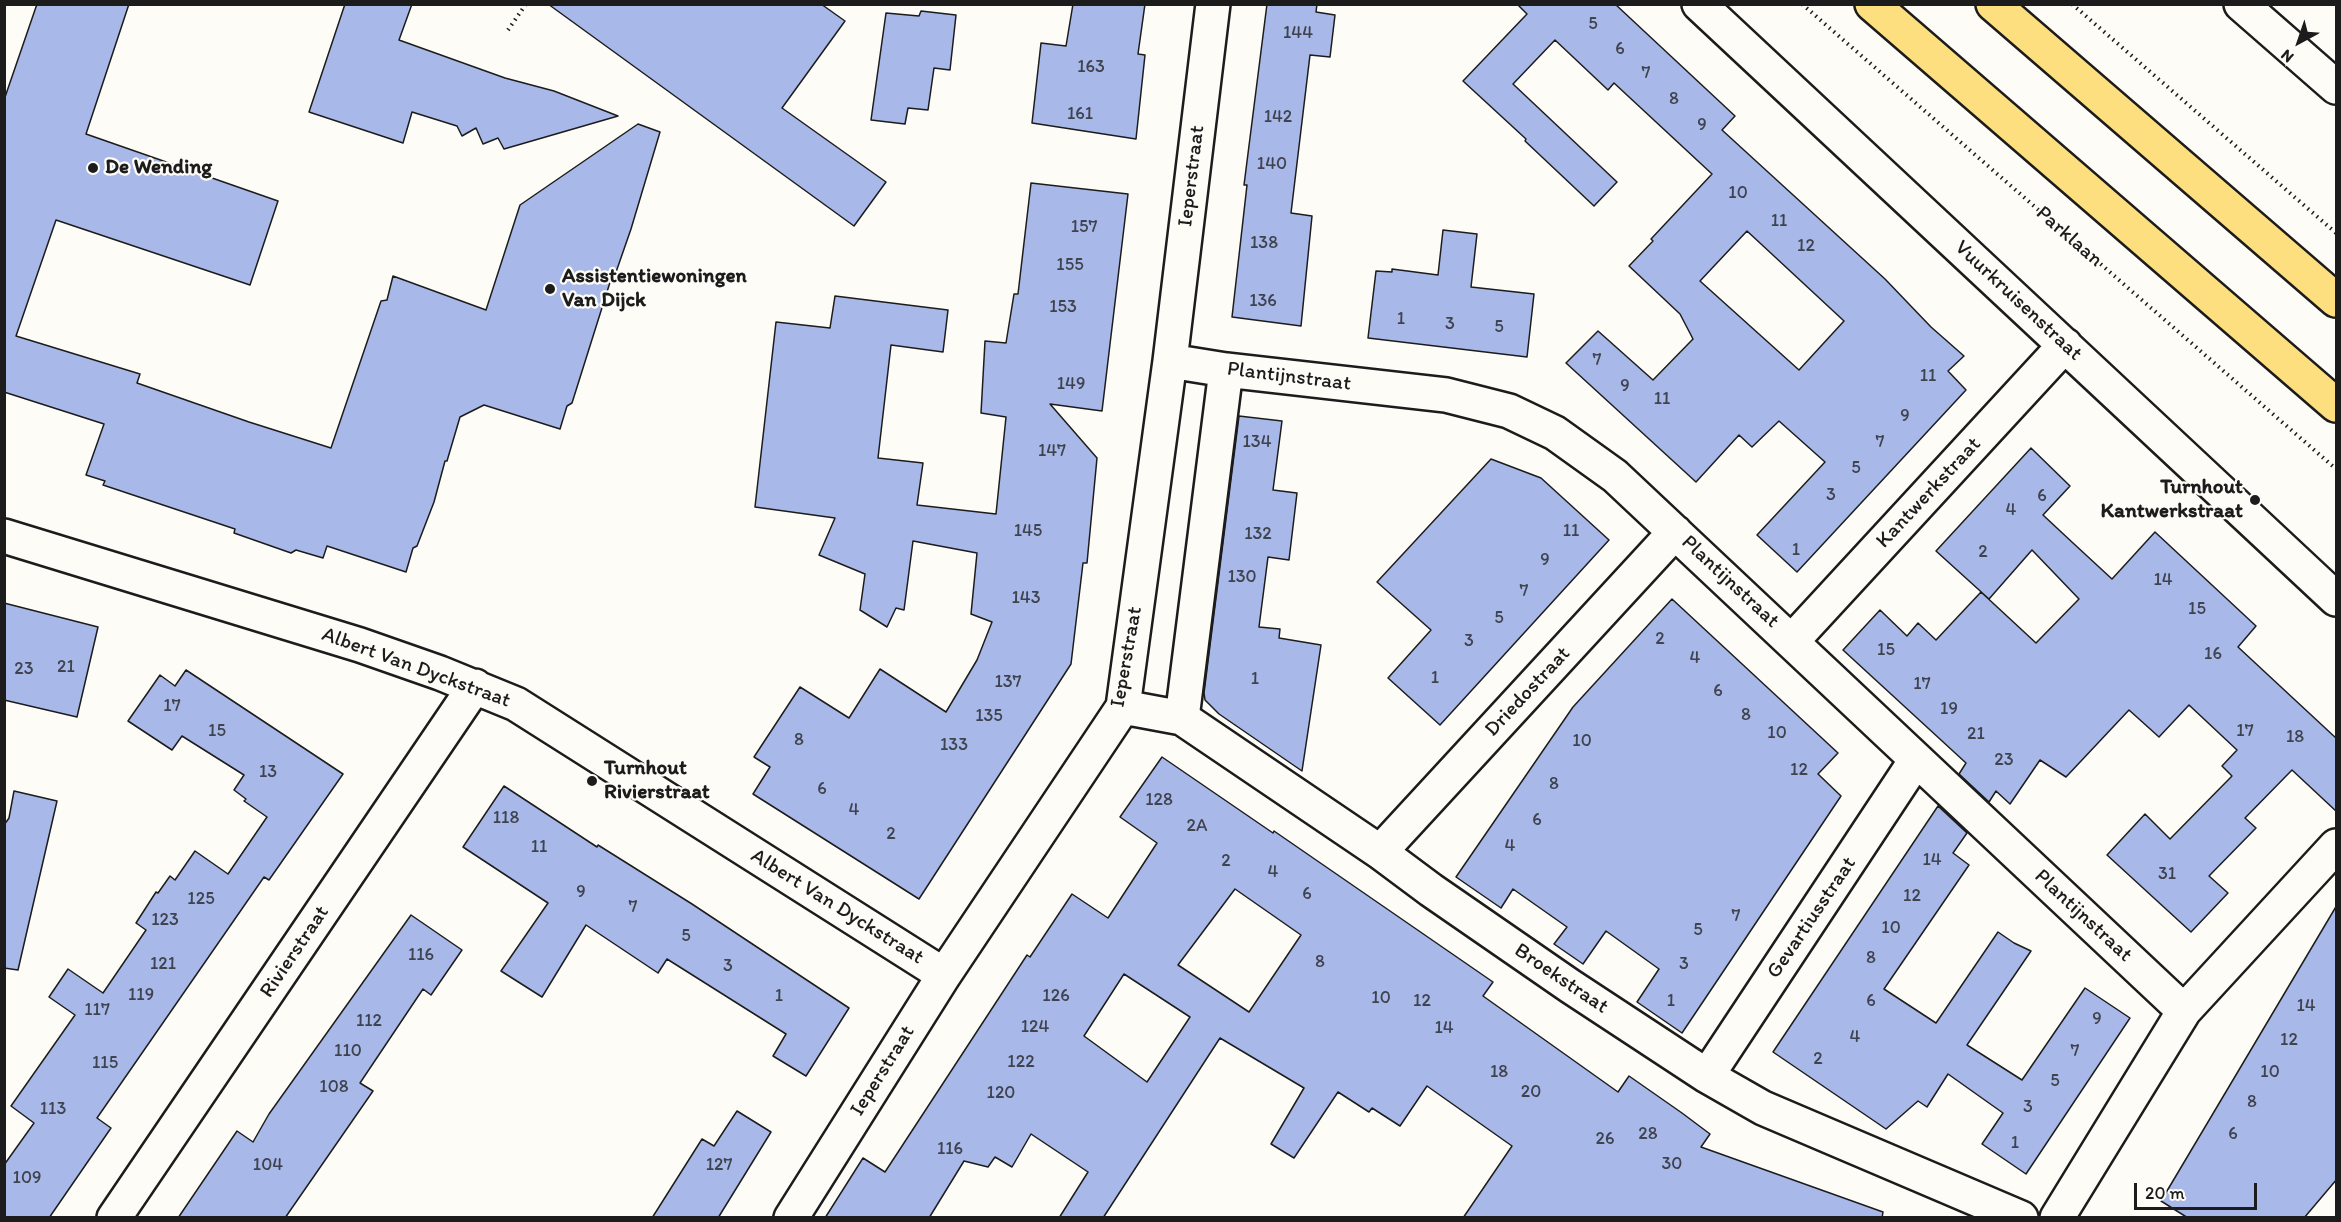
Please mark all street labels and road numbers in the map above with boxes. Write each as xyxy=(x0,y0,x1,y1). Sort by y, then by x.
street label: Ieperstraat xyxy=(1173,124,1211,228)
street label: Parklaan xyxy=(2030,201,2108,273)
street label: Vuurkruisenstraat xyxy=(1949,235,2087,367)
street label: Plantijnstraat xyxy=(1226,357,1352,397)
street label: Kantwerkstraat xyxy=(1871,432,1987,554)
street label: Plantijnstraat xyxy=(1676,530,1784,634)
street label: Ieperstraat xyxy=(1106,605,1148,709)
street label: Albert Van Dyckstraat xyxy=(318,622,514,714)
street label: Driedostraat xyxy=(1480,642,1576,742)
street label: Albert Van Dyckstraat xyxy=(746,844,928,970)
street label: Gevartiusstraat xyxy=(1762,852,1862,984)
street label: Plantijnstraat xyxy=(2029,864,2137,968)
street label: Rivierstraat xyxy=(255,901,335,1003)
street label: Broekstraat xyxy=(1509,938,1613,1020)
street label: Ieperstraat xyxy=(845,1021,921,1121)

